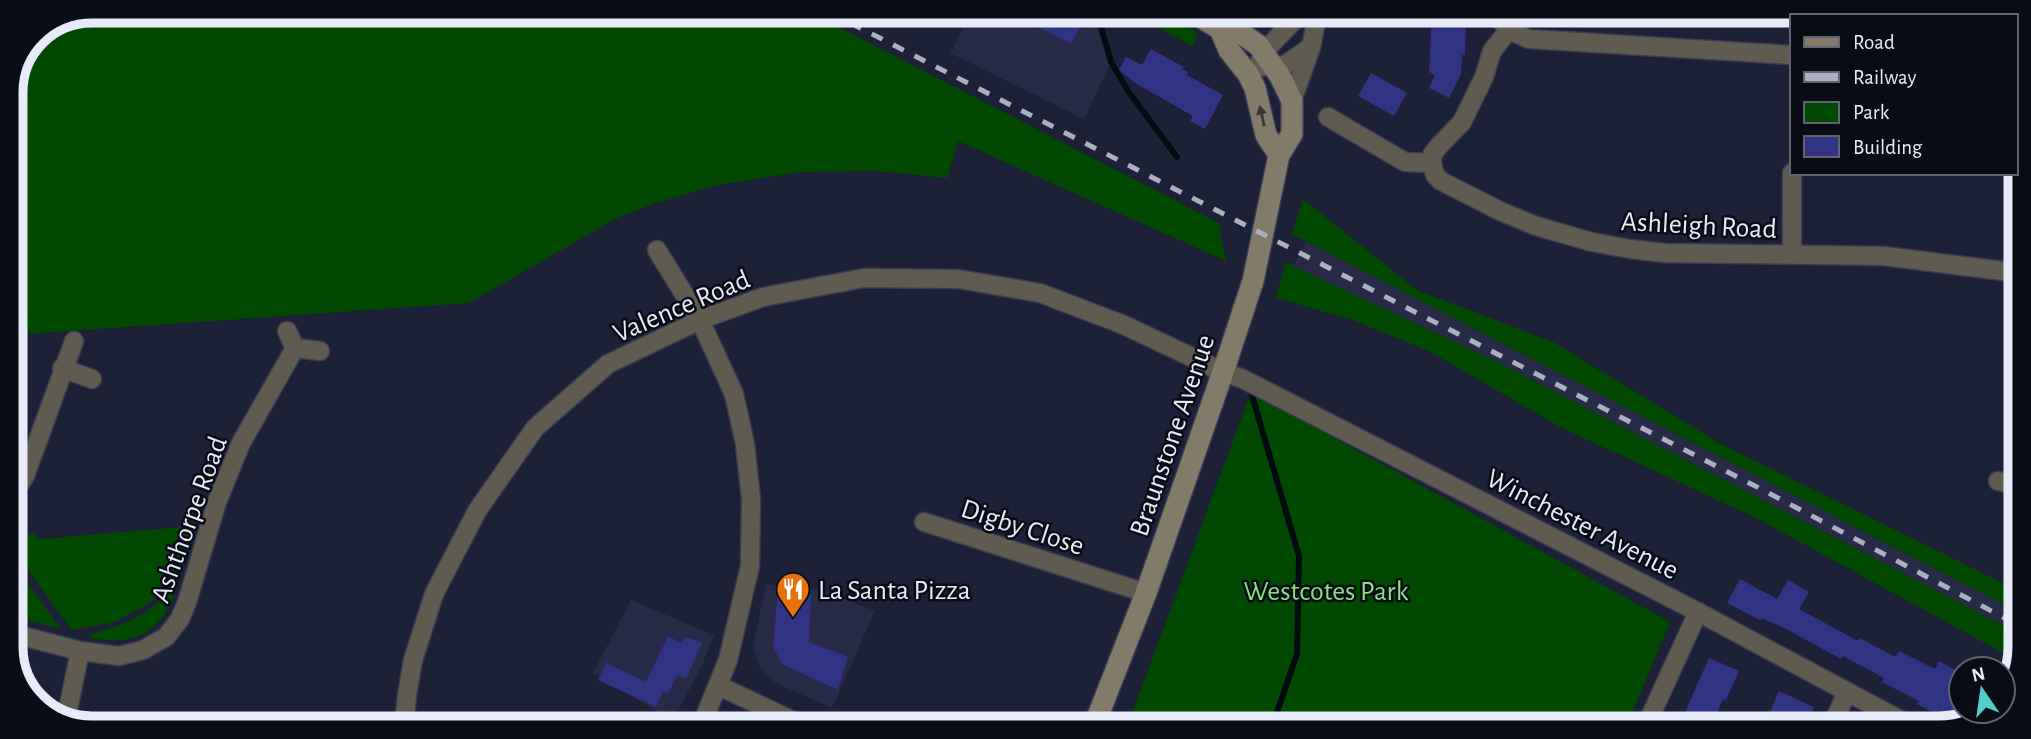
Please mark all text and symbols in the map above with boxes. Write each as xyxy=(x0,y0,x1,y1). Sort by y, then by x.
legend xyxy=(1790,14,2017,175)
text: Road xyxy=(1853,32,1895,53)
text: Railway xyxy=(1853,67,1916,88)
text: Park xyxy=(1853,102,1890,123)
one-way arrow xyxy=(1256,104,1267,126)
text: Building xyxy=(1853,137,1923,158)
street label: Ashleigh Road xyxy=(1620,208,1778,244)
street label: Valence Road xyxy=(609,266,754,348)
street label: Braunstone Avenue xyxy=(1125,331,1220,540)
street label: Ashthorpe Road xyxy=(147,433,233,607)
street label: Winchester Avenue xyxy=(1481,464,1683,585)
street label: Digby Close xyxy=(957,495,1087,561)
restaurant icon: La Santa Pizza xyxy=(774,570,812,619)
place label: La Santa Pizza xyxy=(818,577,971,605)
park label: Westcotes Park xyxy=(1244,578,1409,606)
north arrow xyxy=(1947,655,2017,725)
text: N xyxy=(1970,664,1987,686)

